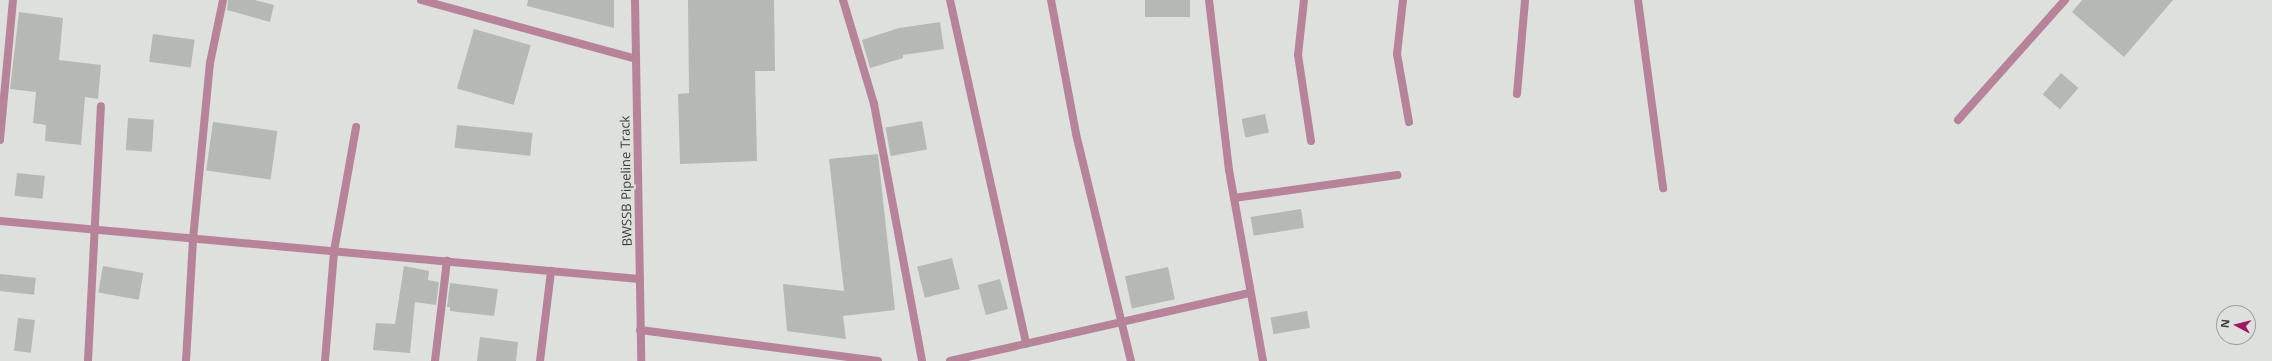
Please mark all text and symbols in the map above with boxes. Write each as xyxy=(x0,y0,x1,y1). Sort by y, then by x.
street label: BWSSB Pipeline Track xyxy=(617,115,635,247)
north arrow xyxy=(2216,305,2256,345)
text: N xyxy=(2217,318,2233,329)

